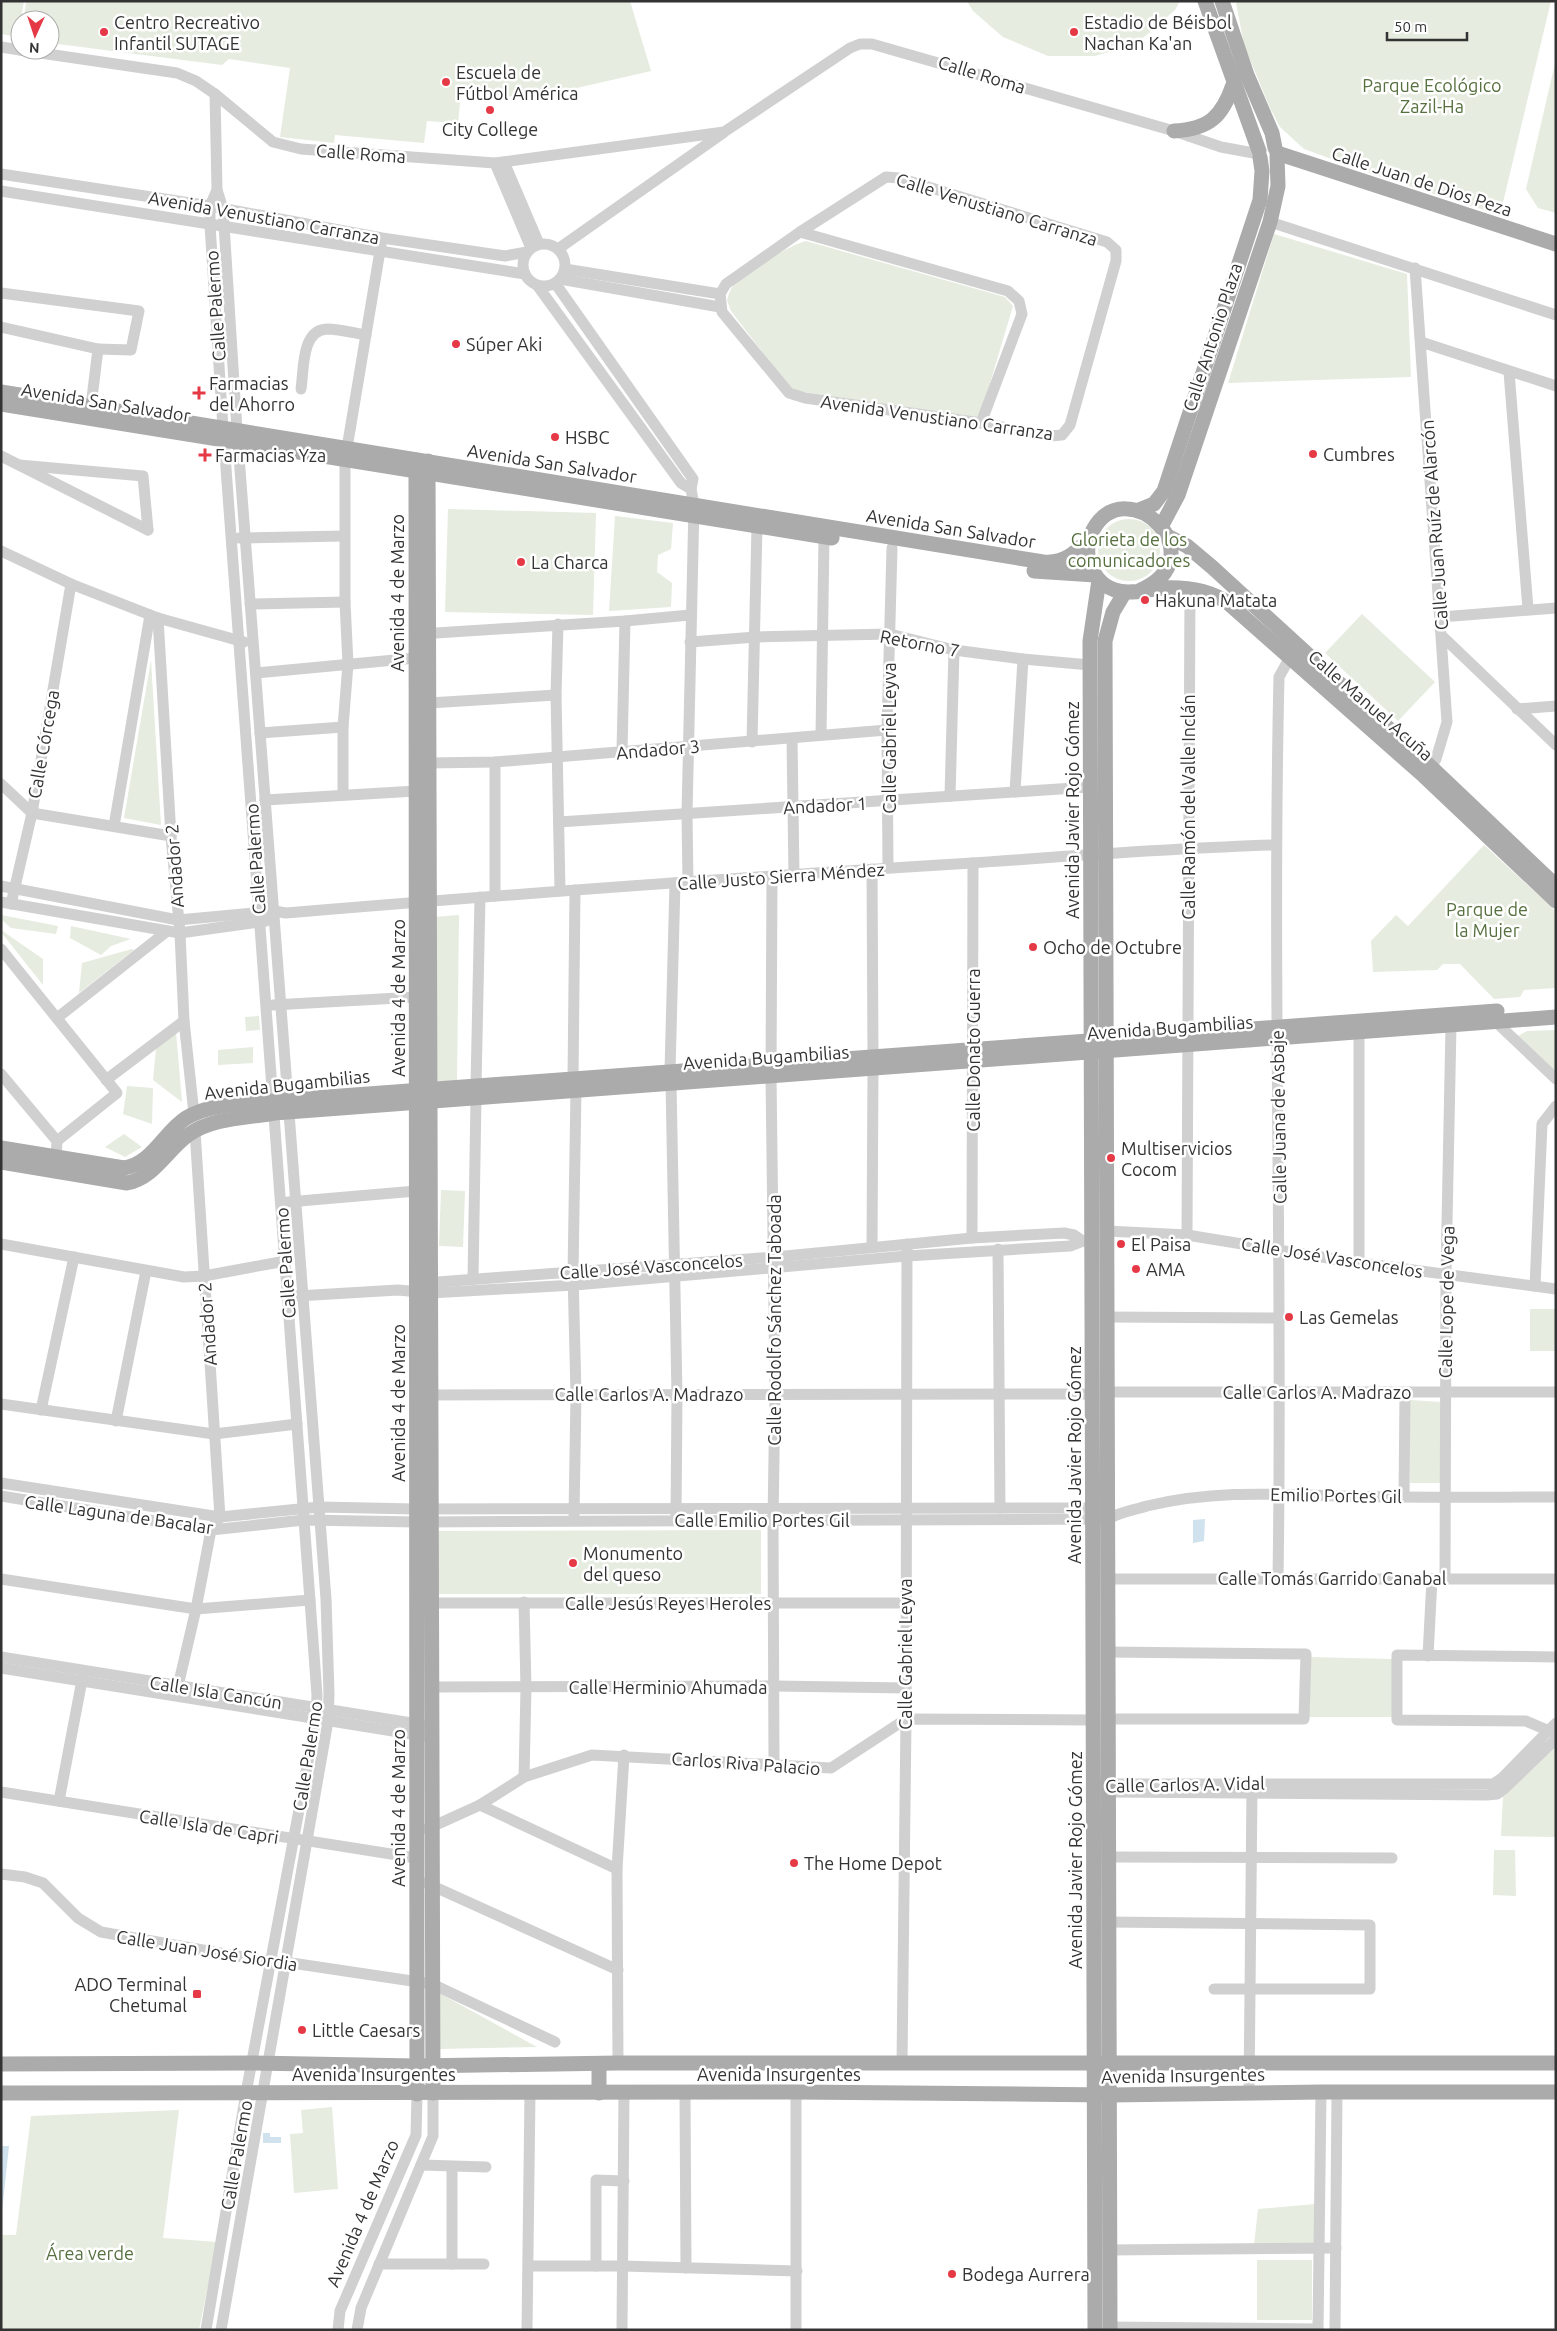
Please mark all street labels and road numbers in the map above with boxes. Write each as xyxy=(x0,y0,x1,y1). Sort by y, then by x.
street label: Calle Roma xyxy=(936,51,1028,97)
street label: Calle Roma xyxy=(315,140,407,166)
street label: Calle Juan de Dios Peza xyxy=(1329,142,1515,220)
street label: Calle Venustiano Carranza xyxy=(894,169,1100,249)
street label: Avenida Venustiano Carranza xyxy=(147,187,381,247)
street label: Calle Palermo xyxy=(201,250,229,362)
street label: Calle Antonio Plaza xyxy=(1179,260,1245,414)
street label: Avenida San Salvador xyxy=(20,379,192,425)
street label: Avenida Venustiano Carranza xyxy=(820,391,1054,443)
street label: Calle Juan Ruíz de Alarcón xyxy=(1417,419,1451,631)
street label: Avenida San Salvador xyxy=(466,440,638,486)
street label: Avenida San Salvador xyxy=(865,505,1037,551)
street label: Avenida 4 de Marzo xyxy=(387,514,407,672)
street label: Retorno 7 xyxy=(879,625,961,661)
street label: Calle Manuel Acuña xyxy=(1305,646,1437,764)
street label: Calle Gabriel Leyva xyxy=(879,662,899,814)
street label: Calle Córcega xyxy=(24,688,62,800)
street label: Calle Ramón del Valle Inclán xyxy=(1178,694,1198,920)
street label: Avenida Javier Rojo Gómez xyxy=(1062,701,1082,919)
street label: Andador 3 xyxy=(615,735,701,763)
street label: Andador 1 xyxy=(783,793,867,817)
street label: Calle Palermo xyxy=(241,803,269,915)
street label: Andador 2 xyxy=(161,823,187,909)
street label: Calle Justo Sierra Méndez xyxy=(677,859,885,893)
street label: Avenida 4 de Marzo xyxy=(388,919,408,1077)
street label: Calle Donato Guerra xyxy=(963,968,983,1132)
street label: Avenida Bugambilias xyxy=(1086,1011,1254,1043)
street label: Calle Juana de Asbaje xyxy=(1266,1030,1290,1204)
street label: Avenida Bugambilias xyxy=(682,1041,850,1073)
street label: Avenida Bugambilias xyxy=(203,1065,371,1103)
street label: Calle Rodolfo Sánchez Taboada xyxy=(764,1194,784,1446)
street label: Calle Palermo xyxy=(271,1207,299,1319)
street label: Calle Lope de Vega xyxy=(1435,1225,1457,1379)
street label: Calle José Vasconcelos xyxy=(1240,1233,1424,1281)
street label: Calle José Vasconcelos xyxy=(559,1250,743,1282)
street label: Andador 2 xyxy=(194,1281,220,1367)
street label: Avenida 4 de Marzo xyxy=(388,1324,408,1482)
street label: Avenida Javier Rojo Gómez xyxy=(1064,1346,1084,1564)
street label: Calle Carlos A. Madrazo xyxy=(1223,1382,1411,1402)
street label: Calle Carlos A. Madrazo xyxy=(555,1384,743,1404)
street label: Emilio Portes Gil xyxy=(1270,1484,1402,1506)
street label: Calle Laguna de Bacalar xyxy=(23,1491,215,1537)
street label: Calle Emilio Portes Gil xyxy=(674,1510,850,1530)
street label: Calle Tomás Garrido Canabal xyxy=(1218,1568,1447,1588)
street label: Calle Gabriel Leyva xyxy=(895,1578,915,1730)
street label: Calle Jesús Reyes Heroles xyxy=(565,1593,771,1613)
street label: Calle Isla Cancún xyxy=(148,1672,284,1712)
street label: Calle Herminio Ahumada xyxy=(568,1677,768,1697)
street label: Calle Palermo xyxy=(288,1700,326,1812)
street label: Avenida 4 de Marzo xyxy=(388,1729,408,1887)
street label: Carlos Riva Palacio xyxy=(671,1748,821,1778)
street label: Avenida Javier Rojo Gómez xyxy=(1065,1751,1085,1969)
street label: Calle Carlos A. Vidal xyxy=(1105,1773,1265,1795)
street label: Calle Isla de Capri xyxy=(138,1805,280,1847)
street label: Calle Juan José Siordia xyxy=(115,1926,299,1974)
street label: Avenida Insurgentes xyxy=(292,2064,456,2084)
street label: Avenida Insurgentes xyxy=(697,2064,861,2084)
street label: Avenida Insurgentes xyxy=(1101,2064,1265,2086)
street label: Calle Palermo xyxy=(216,2099,256,2211)
street label: Avenida 4 de Marzo xyxy=(322,2136,402,2290)

